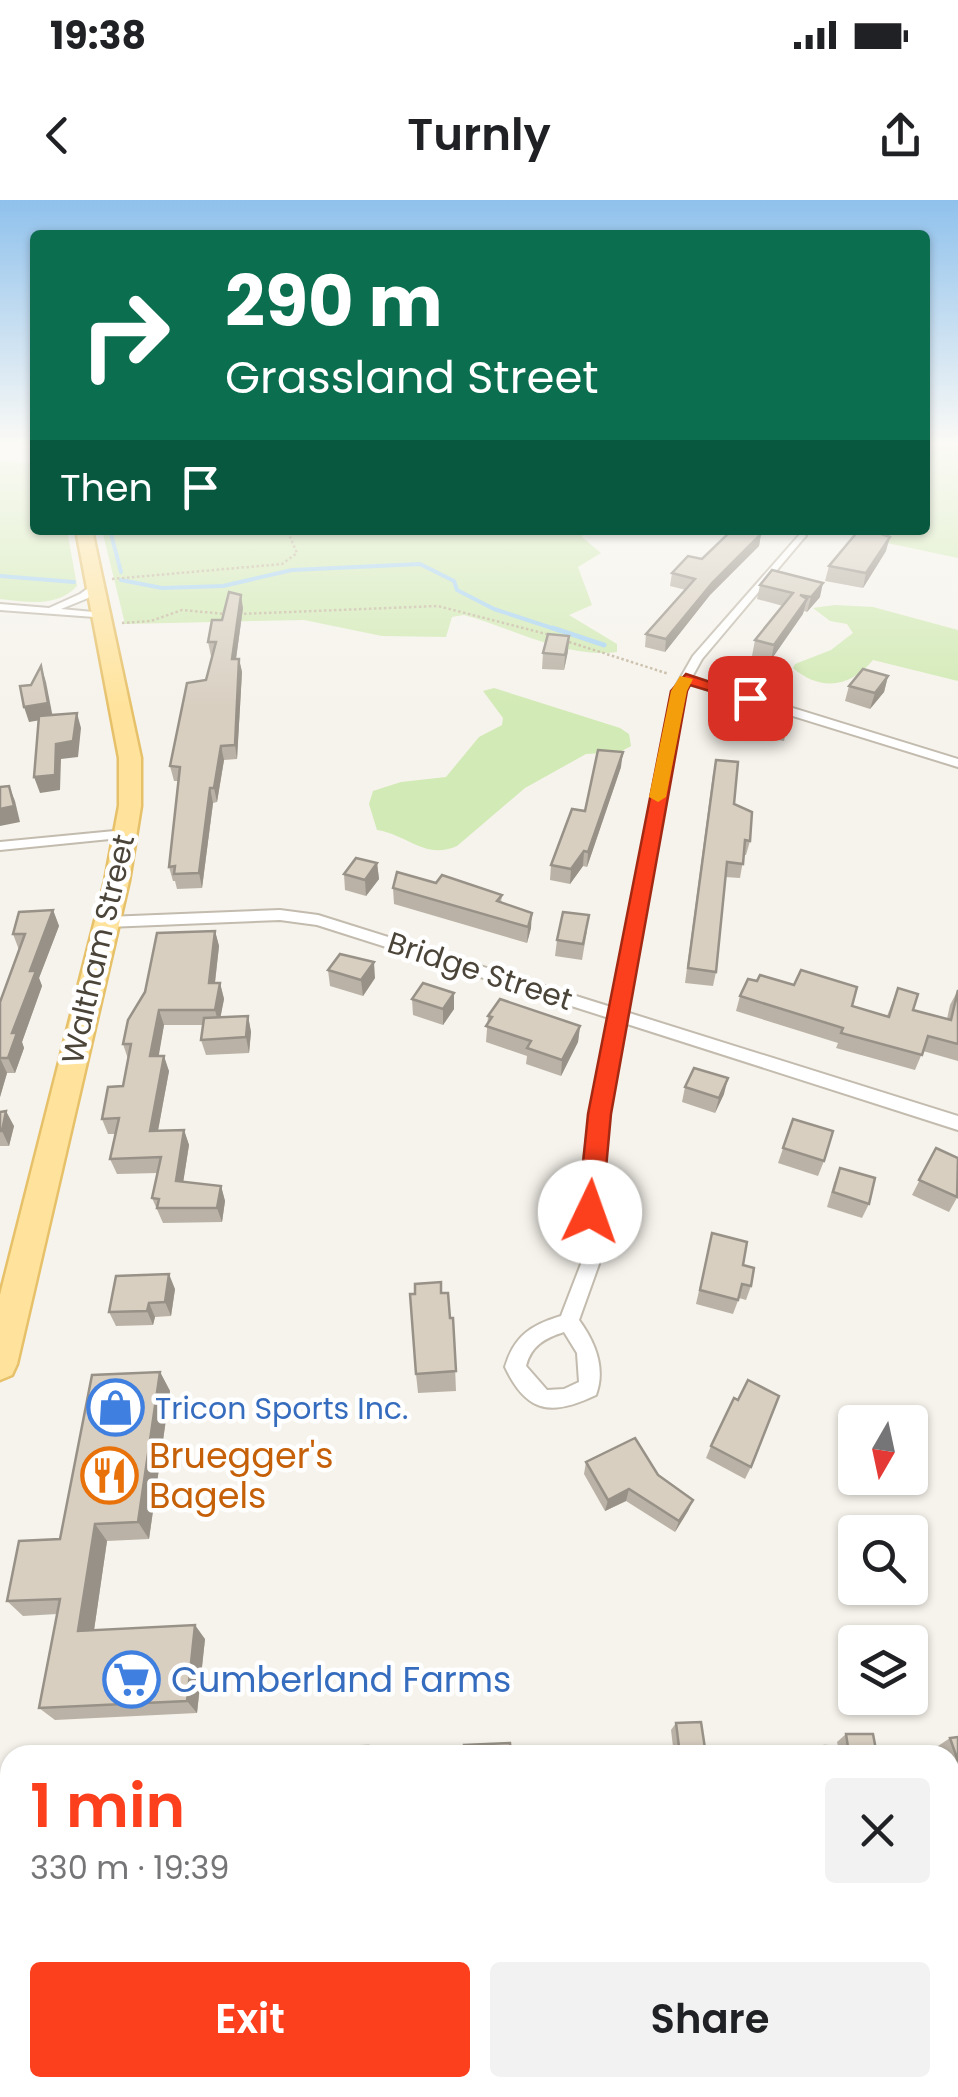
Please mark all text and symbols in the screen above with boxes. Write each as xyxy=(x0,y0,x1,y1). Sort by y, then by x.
text: 19:38 xyxy=(50,9,146,62)
text: Turnly xyxy=(407,103,551,166)
icon: back xyxy=(30,108,85,163)
icon: share xyxy=(873,108,928,163)
text: 290 m xyxy=(225,252,443,351)
icon: right xyxy=(60,270,190,400)
text: Grassland Street xyxy=(225,346,599,409)
icon: arrive xyxy=(173,460,228,515)
text: Then xyxy=(60,461,153,514)
pin xyxy=(708,656,793,741)
icon: arrive xyxy=(723,671,778,726)
street label: Waltham Street xyxy=(51,830,145,1068)
street label: Bridge Street xyxy=(382,921,578,1021)
position arrow xyxy=(538,1160,642,1264)
shop icon: Tricon Sports Inc. xyxy=(86,1378,146,1438)
place label: Tricon Sports Inc. xyxy=(155,1387,408,1430)
north arrow xyxy=(838,1405,928,1495)
map controls xyxy=(838,1405,928,1715)
place label: Bruegger's Bagels xyxy=(149,1431,334,1520)
restaurant icon: Bruegger's Bagels xyxy=(80,1445,140,1505)
button: search xyxy=(838,1515,928,1605)
button: layers xyxy=(838,1625,928,1715)
supermarket icon: Cumberland Farms xyxy=(102,1649,162,1709)
place label: Cumberland Farms xyxy=(171,1655,511,1704)
text: 1 min xyxy=(30,1764,185,1848)
button: close xyxy=(825,1778,930,1883)
text: 330 m · 19:39 xyxy=(30,1845,229,1890)
button: Exit xyxy=(30,1962,470,2077)
button: Share xyxy=(490,1962,930,2077)

